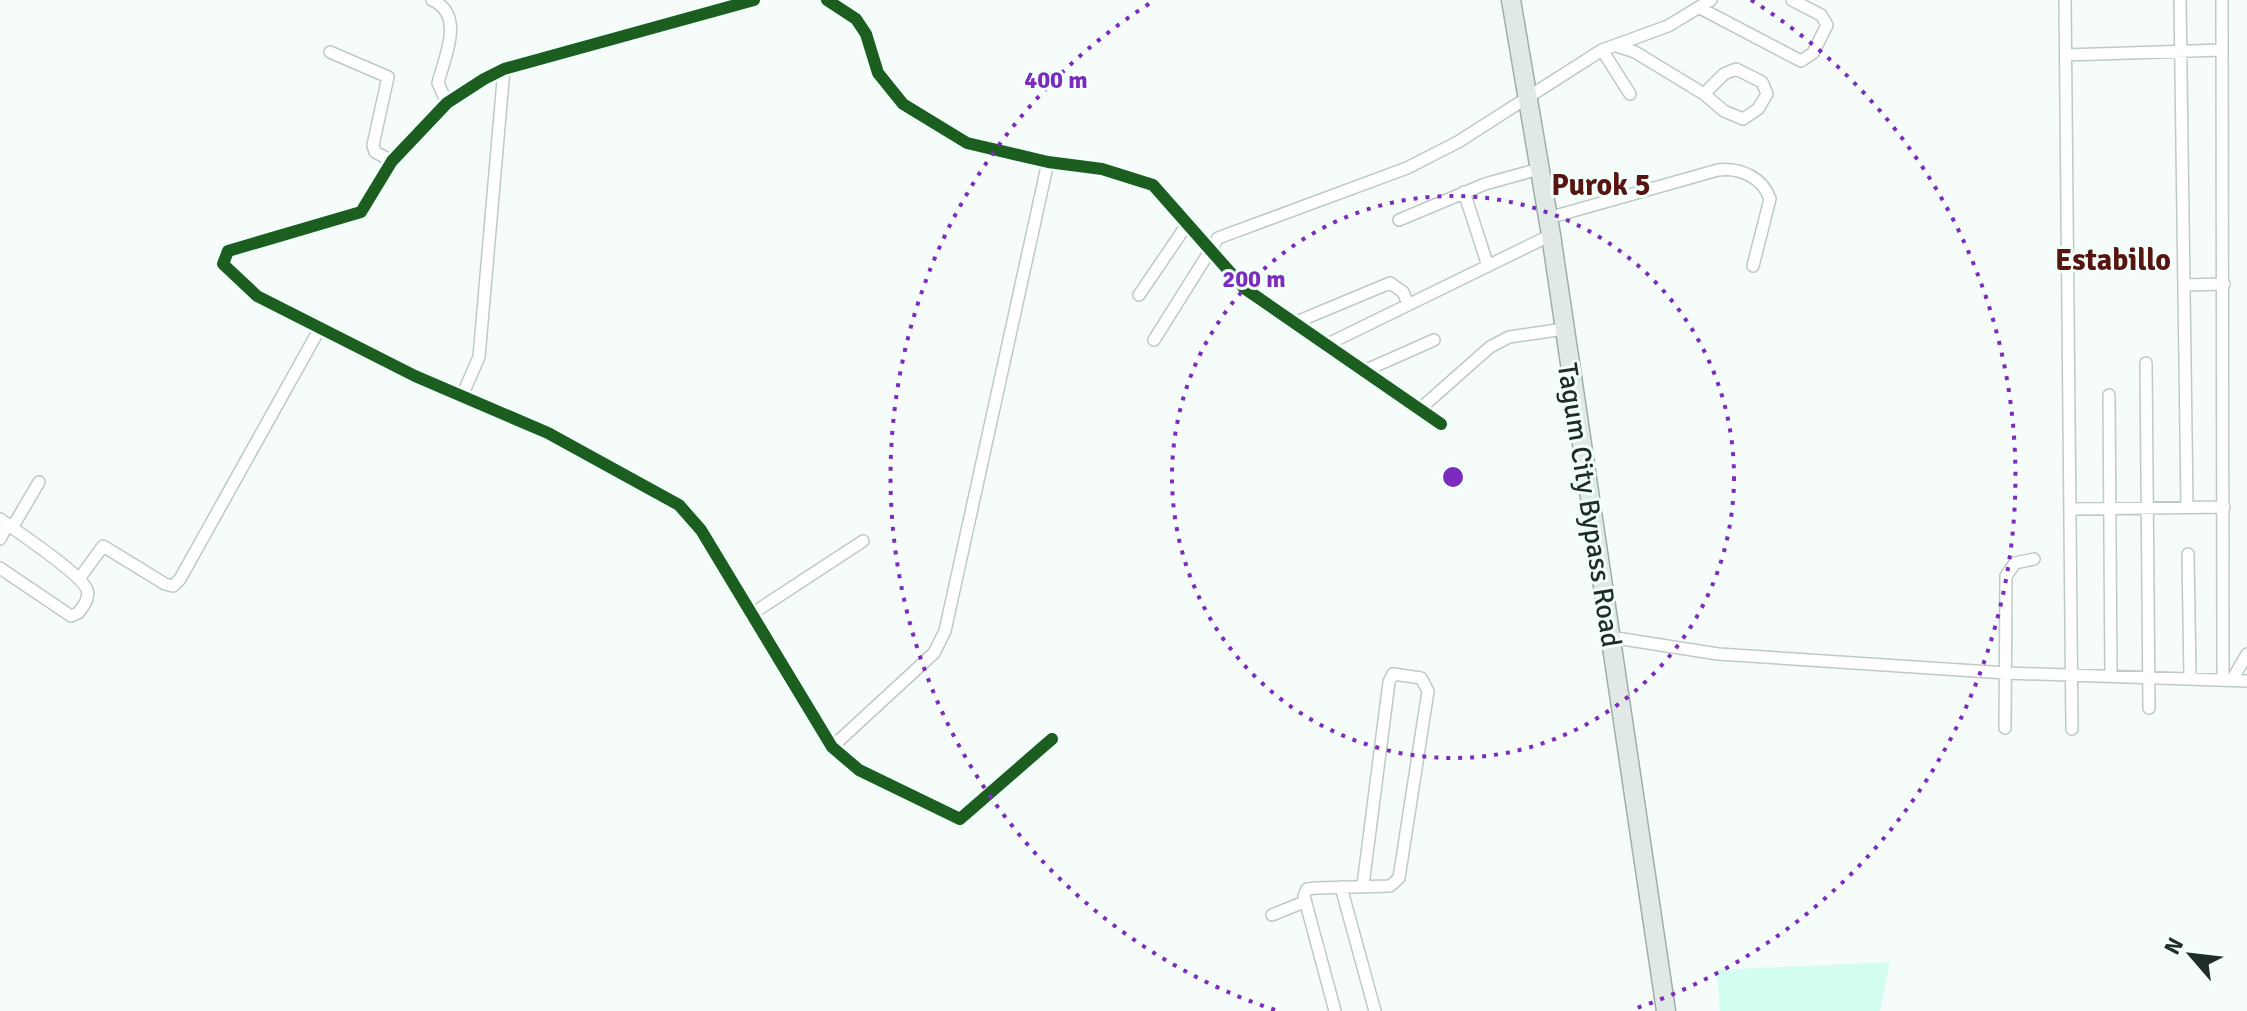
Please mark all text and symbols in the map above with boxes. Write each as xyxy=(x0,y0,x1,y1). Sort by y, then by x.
text: 400 m xyxy=(1024,65,1088,95)
district label: Purok 5 xyxy=(1551,167,1651,204)
district label: Estabillo xyxy=(2055,242,2171,279)
text: 200 m xyxy=(1222,264,1286,294)
street label: Tagum City Bypass Road xyxy=(1550,361,1628,650)
centre of rings xyxy=(1439,463,1467,491)
north arrow xyxy=(2151,915,2231,995)
text: N xyxy=(2158,933,2189,959)

